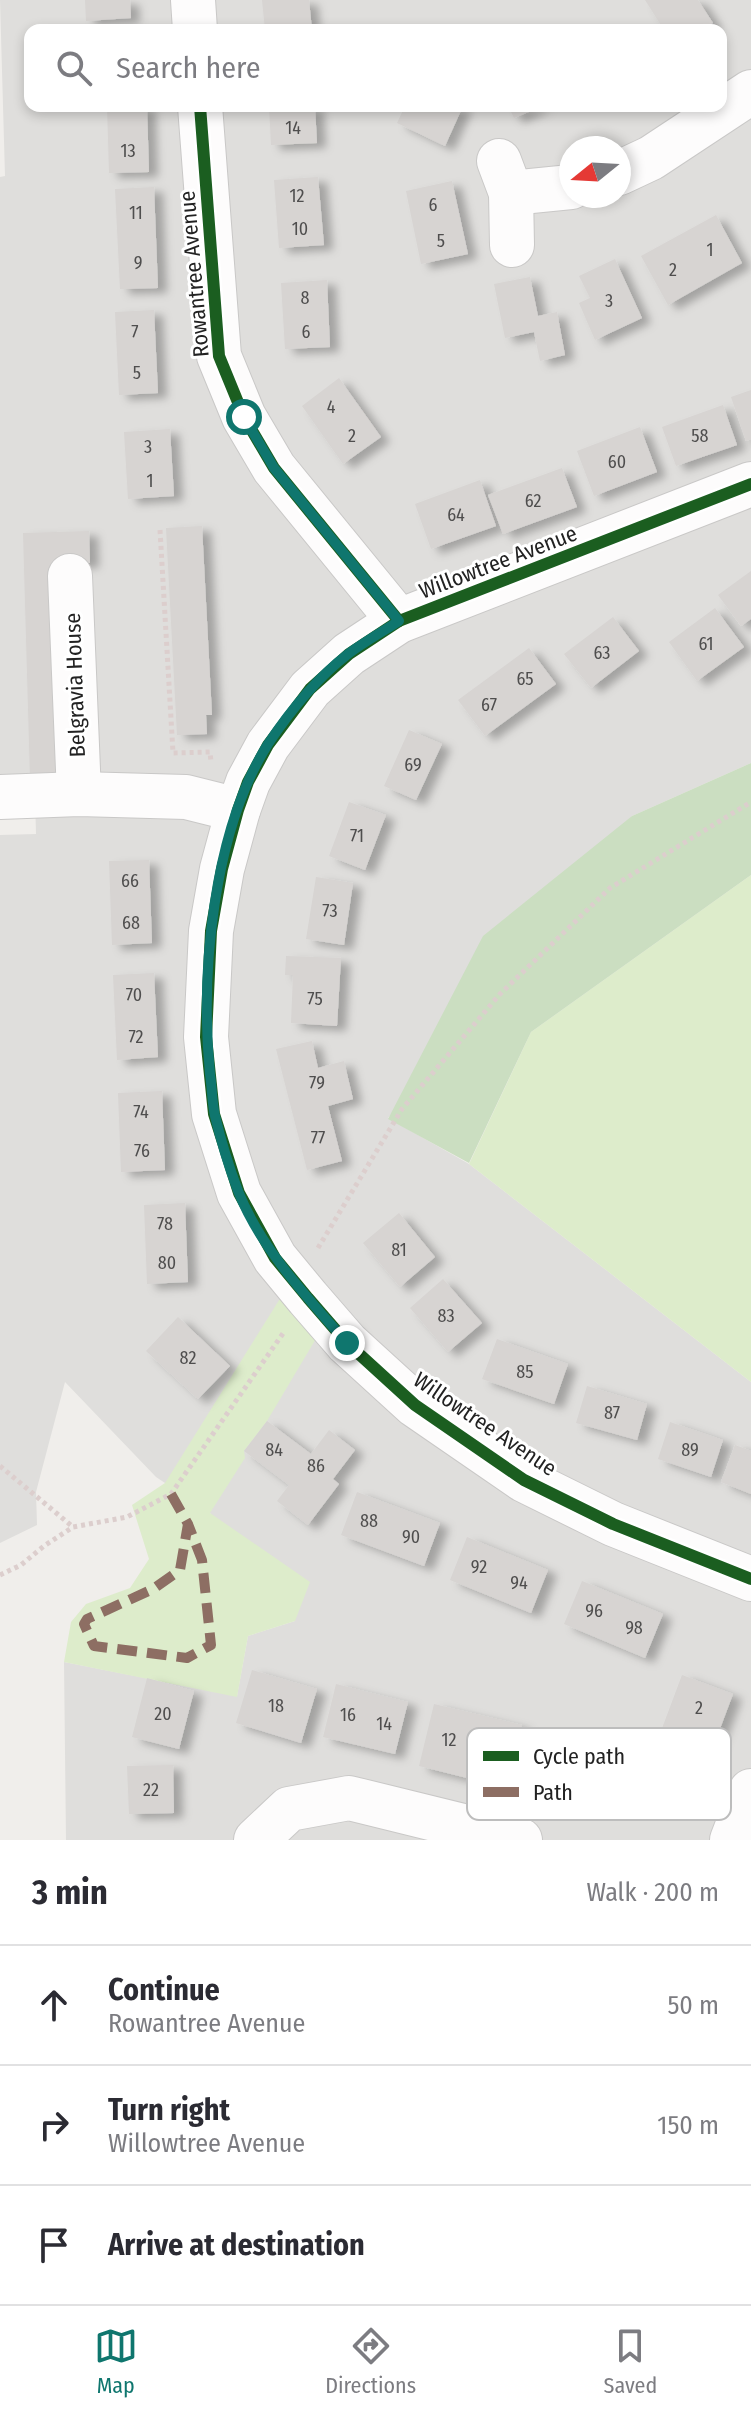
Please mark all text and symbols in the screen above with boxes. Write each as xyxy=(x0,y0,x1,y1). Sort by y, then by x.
search box xyxy=(24,24,727,112)
icon: search xyxy=(52,46,96,90)
text: Search here xyxy=(116,50,261,86)
house number: 14 xyxy=(285,117,301,139)
north arrow xyxy=(559,136,631,208)
house number: 13 xyxy=(120,140,136,162)
house number: 12 xyxy=(290,185,305,207)
street label: Rowantree Avenue xyxy=(173,190,215,358)
house number: 6 xyxy=(429,194,438,216)
house number: 11 xyxy=(129,202,143,224)
house number: 10 xyxy=(292,218,308,240)
house number: 5 xyxy=(437,230,445,252)
house number: 1 xyxy=(706,239,714,261)
house number: 9 xyxy=(134,252,142,274)
house number: 2 xyxy=(669,259,677,281)
house number: 8 xyxy=(301,287,310,309)
house number: 3 xyxy=(605,290,613,312)
house number: 7 xyxy=(131,321,139,343)
house number: 6 xyxy=(302,321,311,343)
house number: 5 xyxy=(133,362,141,384)
house number: 4 xyxy=(327,396,336,418)
route start xyxy=(226,399,262,435)
house number: 2 xyxy=(348,425,356,447)
house number: 58 xyxy=(691,425,709,447)
house number: 3 xyxy=(144,436,152,458)
house number: 60 xyxy=(608,451,626,473)
house number: 1 xyxy=(146,470,154,492)
house number: 62 xyxy=(525,490,541,512)
house number: 64 xyxy=(447,504,465,526)
street label: Willowtree Avenue xyxy=(415,520,581,604)
street label: Belgravia House xyxy=(59,612,91,758)
house number: 61 xyxy=(698,633,714,655)
house number: 63 xyxy=(594,642,610,664)
house number: 65 xyxy=(516,668,534,690)
house number: 67 xyxy=(481,694,497,716)
house number: 69 xyxy=(404,754,422,776)
house number: 71 xyxy=(350,825,364,847)
house number: 66 xyxy=(121,870,139,892)
house number: 73 xyxy=(322,900,338,922)
house number: 68 xyxy=(122,912,140,934)
house number: 70 xyxy=(126,984,142,1006)
house number: 75 xyxy=(307,988,323,1010)
house number: 72 xyxy=(128,1026,144,1048)
house number: 79 xyxy=(309,1072,325,1094)
house number: 74 xyxy=(133,1101,149,1123)
house number: 77 xyxy=(311,1127,325,1149)
house number: 76 xyxy=(134,1140,150,1162)
house number: 78 xyxy=(157,1213,173,1235)
house number: 81 xyxy=(391,1239,407,1261)
house number: 80 xyxy=(158,1252,176,1274)
house number: 83 xyxy=(437,1305,455,1327)
route end xyxy=(329,1325,365,1361)
house number: 82 xyxy=(180,1347,196,1369)
house number: 85 xyxy=(516,1361,534,1383)
street label: Willowtree Avenue xyxy=(408,1366,562,1482)
house number: 87 xyxy=(604,1402,620,1424)
house number: 84 xyxy=(265,1439,283,1461)
house number: 89 xyxy=(681,1439,699,1461)
house number: 86 xyxy=(307,1455,325,1477)
house number: 88 xyxy=(360,1510,378,1532)
house number: 90 xyxy=(402,1526,420,1548)
house number: 92 xyxy=(471,1556,487,1578)
house number: 94 xyxy=(510,1572,528,1594)
house number: 96 xyxy=(585,1600,603,1622)
house number: 98 xyxy=(625,1617,643,1639)
house number: 18 xyxy=(268,1695,284,1717)
house number: 2 xyxy=(695,1697,703,1719)
house number: 20 xyxy=(154,1703,172,1725)
house number: 16 xyxy=(340,1704,356,1726)
house number: 14 xyxy=(376,1713,392,1735)
legend xyxy=(467,1728,731,1820)
house number: 12 xyxy=(442,1729,457,1751)
text: Cycle path xyxy=(533,1743,625,1770)
house number: 22 xyxy=(143,1779,159,1801)
text: Path xyxy=(533,1779,573,1806)
text: 3 min xyxy=(32,1872,108,1913)
text: Walk · 200 m xyxy=(586,1877,719,1908)
text: Continue xyxy=(108,1972,220,2008)
icon: ahead xyxy=(32,1983,76,2027)
text: 50 m xyxy=(667,1990,719,2021)
text: Rowantree Avenue xyxy=(108,2008,305,2039)
text: Turn right xyxy=(108,2092,230,2128)
icon: right xyxy=(32,2103,76,2147)
text: 150 m xyxy=(657,2110,719,2141)
text: Willowtree Avenue xyxy=(108,2128,305,2159)
icon: arrive xyxy=(32,2223,76,2267)
text: Arrive at destination xyxy=(108,2227,365,2263)
tab: Map xyxy=(94,2324,138,2399)
tab: Directions xyxy=(325,2324,416,2399)
tab: Saved xyxy=(604,2324,657,2399)

